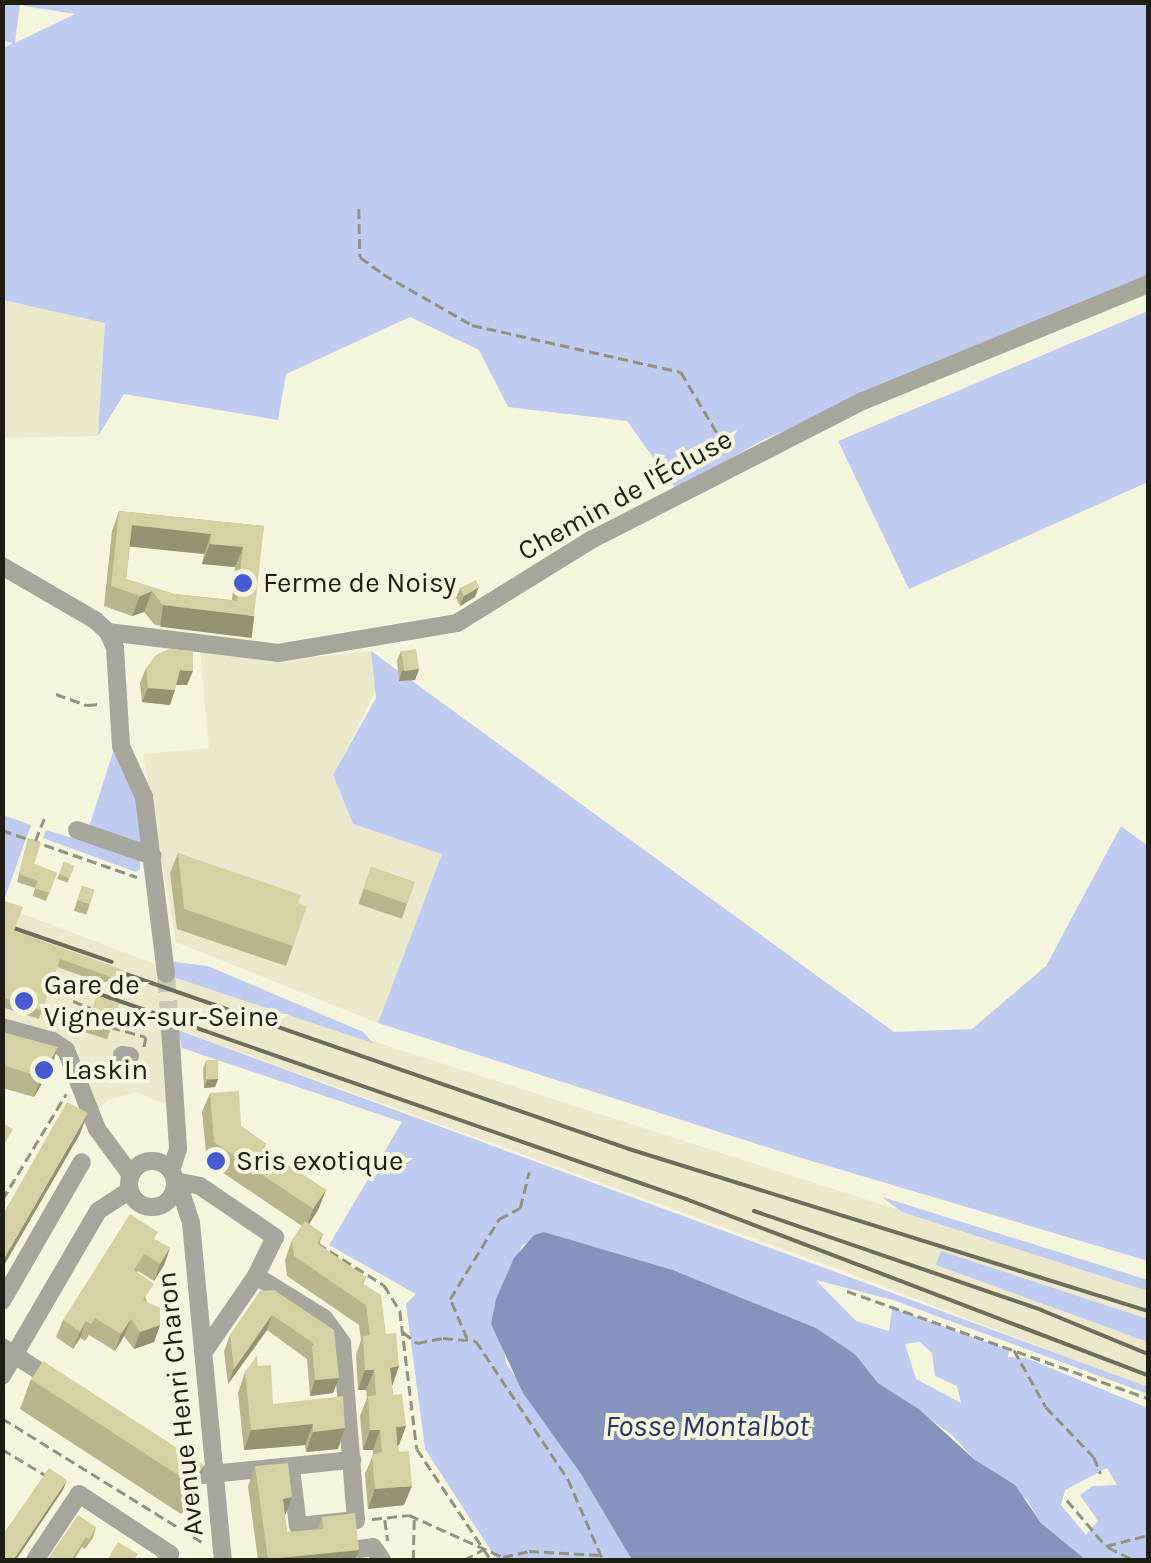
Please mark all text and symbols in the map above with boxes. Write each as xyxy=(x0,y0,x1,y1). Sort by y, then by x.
street label: Chemin de l'Écluse xyxy=(512,422,738,568)
place label: Ferme de Noisy xyxy=(263,566,456,600)
marker: Ferme de Noisy xyxy=(232,572,254,594)
place label: Gare de Vigneux-sur-Seine xyxy=(44,968,279,1034)
marker: Gare de Vigneux-sur-Seine xyxy=(13,990,35,1012)
place label: Laskin xyxy=(64,1053,148,1087)
marker: Laskin xyxy=(33,1059,55,1081)
place label: Sris exotique xyxy=(236,1144,403,1178)
marker: Sris exotique xyxy=(205,1150,227,1172)
street label: Avenue Henri Charon xyxy=(149,1270,211,1538)
water label: Fosse Montalbot xyxy=(605,1408,809,1444)

